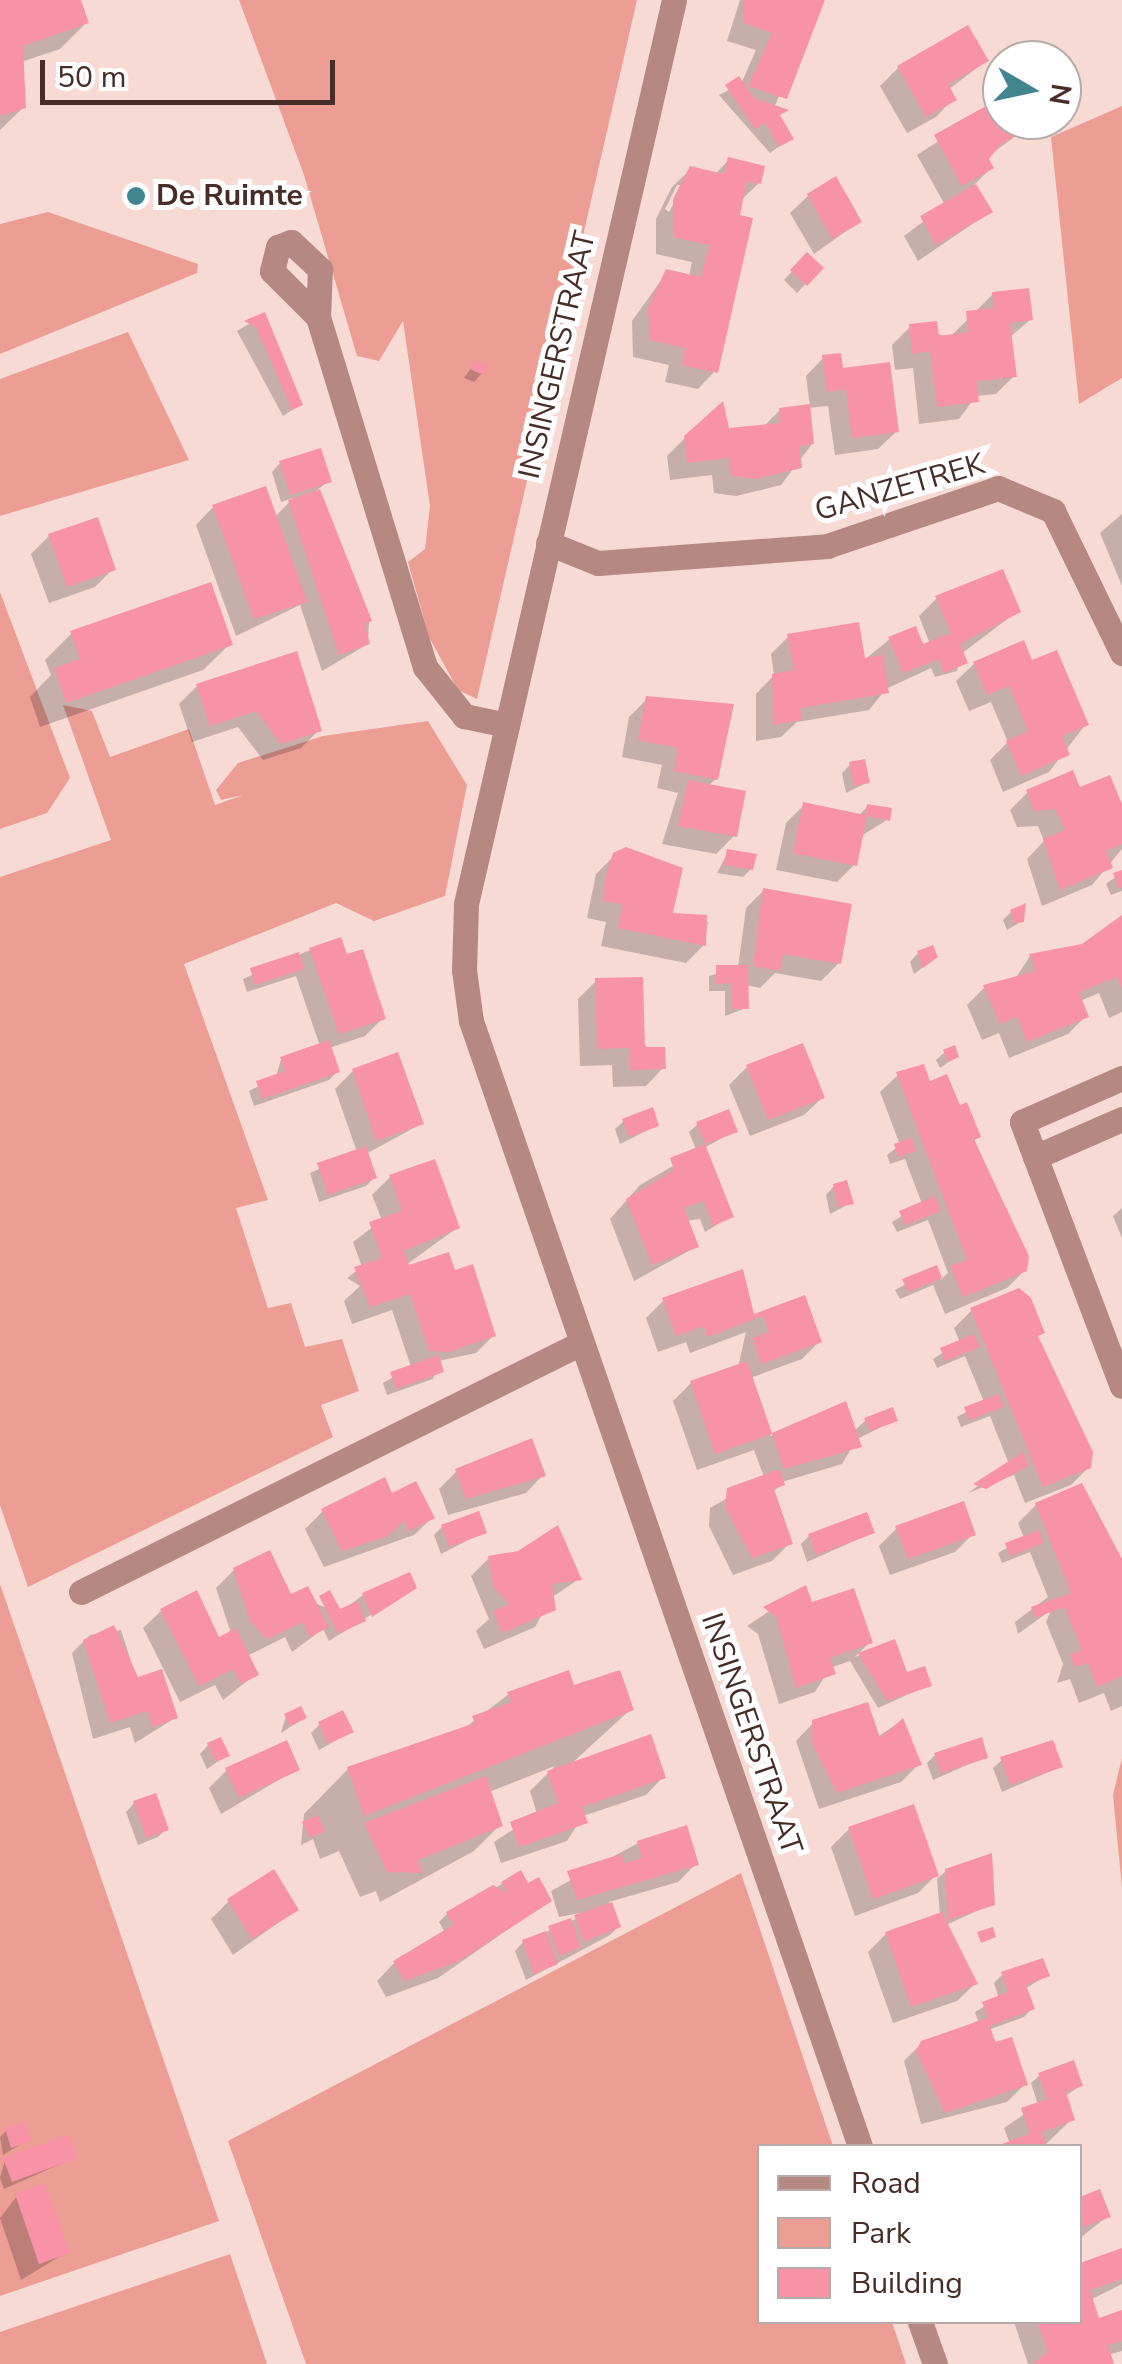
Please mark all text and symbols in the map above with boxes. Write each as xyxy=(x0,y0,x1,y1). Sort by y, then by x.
scale bar xyxy=(45,40,340,102)
north arrow xyxy=(982,40,1082,140)
text: 50 m xyxy=(57,57,126,98)
text: N xyxy=(1039,81,1080,108)
place label: De Ruimte xyxy=(156,178,303,214)
marker: De Ruimte xyxy=(125,185,147,207)
street label: INSINGERSTRAAT xyxy=(512,228,604,482)
street label: GANZETREK xyxy=(811,447,989,529)
street label: INSINGERSTRAAT xyxy=(693,1609,809,1859)
legend xyxy=(757,2144,1082,2324)
text: Road xyxy=(851,2163,921,2204)
text: Park xyxy=(851,2213,911,2254)
text: Building xyxy=(851,2263,963,2304)

